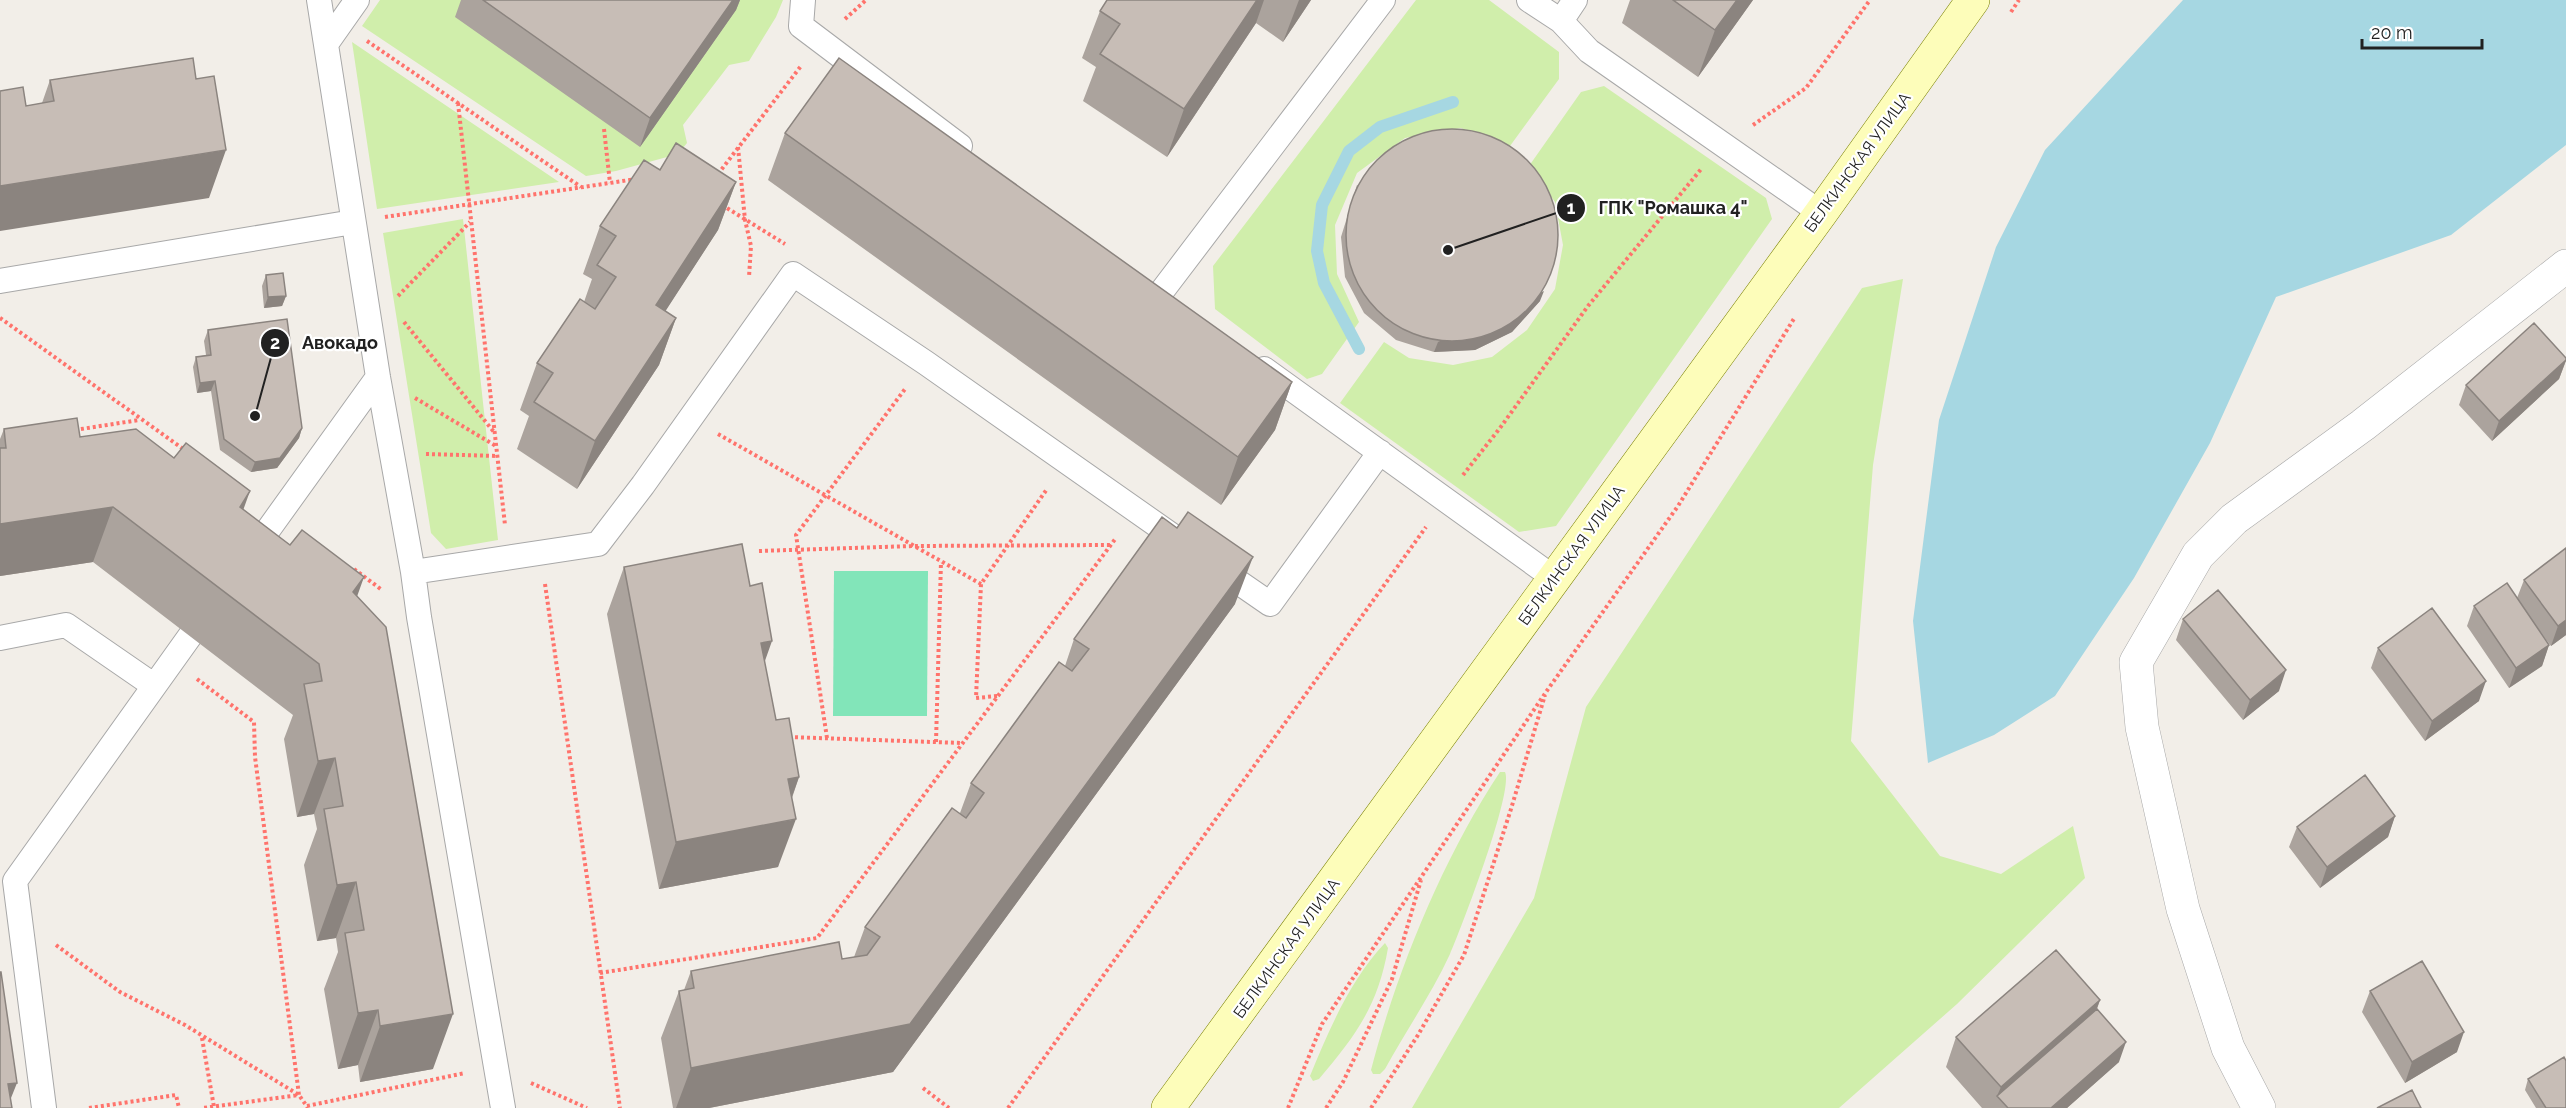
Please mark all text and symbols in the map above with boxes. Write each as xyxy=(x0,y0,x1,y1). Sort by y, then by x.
scale bar xyxy=(2362,12,2482,50)
text: 20 m xyxy=(2371,22,2413,43)
street label: БЕЛКИНСКАЯ УЛИЦА xyxy=(1800,88,1915,236)
callout: ГПК "Ромашка 4" xyxy=(1556,190,1760,226)
text: 1 xyxy=(1567,197,1576,218)
text: ГПК "Ромашка 4" xyxy=(1598,197,1748,218)
callout: Авокадо xyxy=(260,325,390,361)
text: 2 xyxy=(270,332,280,353)
text: Авокадо xyxy=(302,332,378,353)
street label: БЕЛКИНСКАЯ УЛИЦА xyxy=(1514,481,1629,629)
street label: БЕЛКИНСКАЯ УЛИЦА xyxy=(1229,874,1344,1022)

